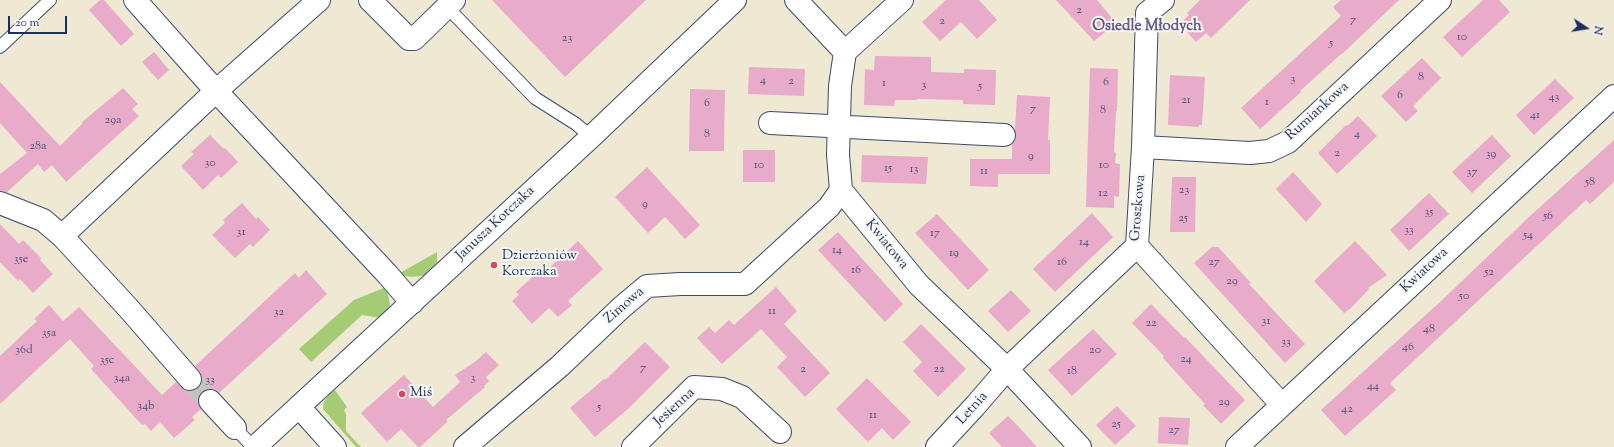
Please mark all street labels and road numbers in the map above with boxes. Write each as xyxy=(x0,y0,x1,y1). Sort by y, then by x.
street label: Rumiankowa xyxy=(1283,79,1353,145)
street label: Groszkowa xyxy=(1128,174,1150,242)
street label: Janusza Korczaka xyxy=(453,183,539,265)
street label: Kwiatowa xyxy=(861,217,911,273)
street label: Kwiatowa xyxy=(1398,245,1452,297)
street label: Zimowa xyxy=(602,284,648,328)
street label: Jesienna xyxy=(651,385,699,431)
street label: Letnia xyxy=(954,389,992,429)

